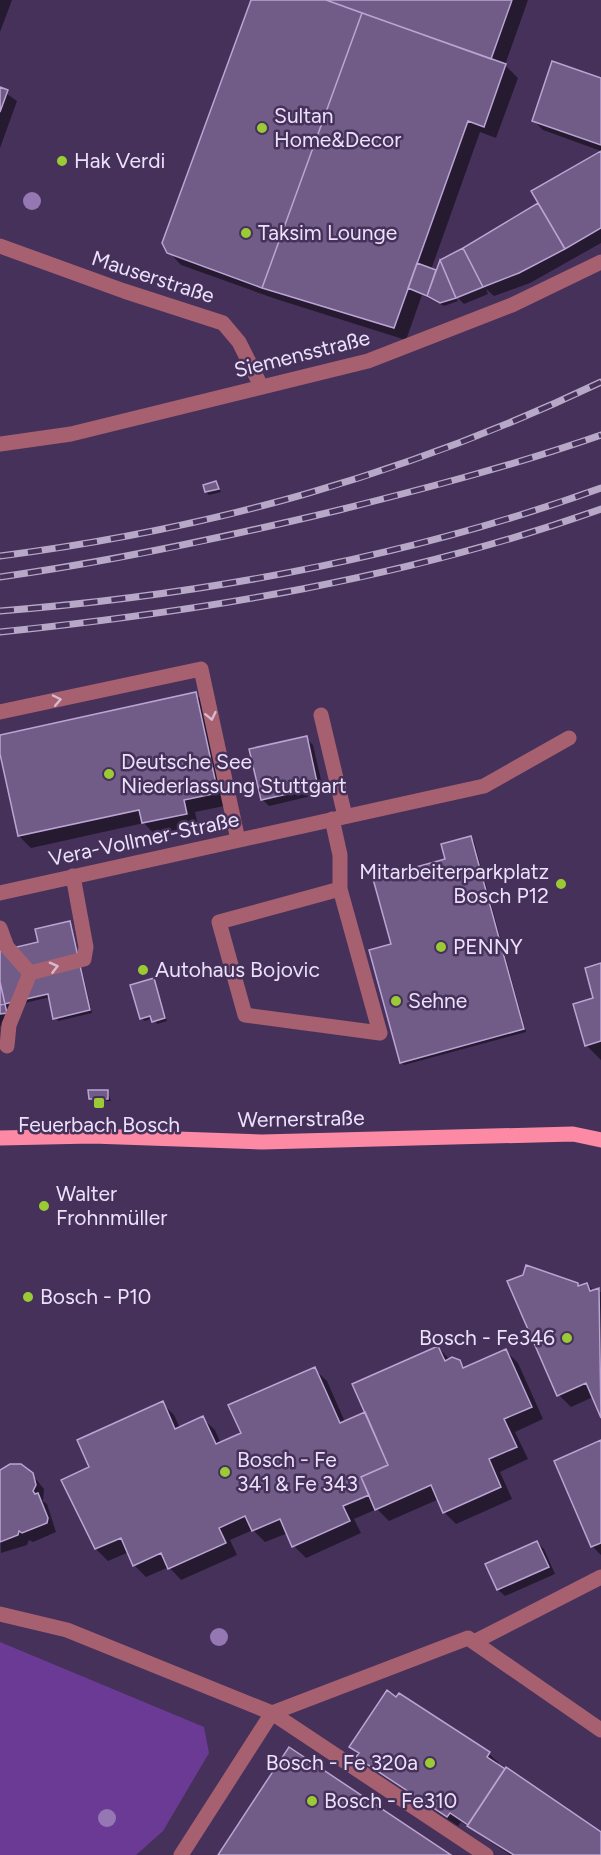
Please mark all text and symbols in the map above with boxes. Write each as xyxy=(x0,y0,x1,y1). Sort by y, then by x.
place label: Sultan Home&Decor xyxy=(274,103,401,152)
marker: Sultan Home&Decor xyxy=(255,121,269,135)
place label: Hak Verdi xyxy=(74,148,165,173)
marker: Hak Verdi xyxy=(55,154,69,168)
place label: Taksim Lounge xyxy=(258,220,397,245)
marker: Taksim Lounge xyxy=(239,226,253,240)
street label: Mauserstraße xyxy=(89,245,218,308)
street label: Siemensstraße xyxy=(231,325,372,382)
one-way arrow xyxy=(52,694,62,707)
one-way arrow xyxy=(204,711,217,721)
place label: Deutsche See Niederlassung Stuttgart xyxy=(121,749,347,798)
marker: Deutsche See Niederlassung Stuttgart xyxy=(102,767,116,781)
street label: Vera-Vollmer-Straße xyxy=(46,806,241,871)
place label: Mitarbeiterparkplatz Bosch P12 xyxy=(359,859,549,908)
marker: Mitarbeiterparkplatz Bosch P12 xyxy=(554,877,568,891)
place label: PENNY xyxy=(453,934,523,959)
marker: PENNY xyxy=(434,940,448,954)
place label: Autohaus Bojovic xyxy=(155,957,320,982)
one-way arrow xyxy=(49,961,59,974)
marker: Autohaus Bojovic xyxy=(136,963,150,977)
place label: Sehne xyxy=(408,988,467,1013)
marker: Sehne xyxy=(389,994,403,1008)
marker: Feuerbach Bosch xyxy=(92,1096,106,1110)
street label: Wernerstraße xyxy=(237,1105,365,1132)
place label: Feuerbach Bosch xyxy=(18,1112,180,1137)
place label: Walter Frohnmüller xyxy=(56,1181,167,1230)
marker: Walter Frohnmüller xyxy=(37,1199,51,1213)
place label: Bosch - P10 xyxy=(40,1284,151,1309)
marker: Bosch - P10 xyxy=(21,1290,35,1304)
place label: Bosch - Fe346 xyxy=(419,1325,555,1350)
marker: Bosch - Fe346 xyxy=(560,1331,574,1345)
place label: Bosch - Fe 341 & Fe 343 xyxy=(237,1447,358,1496)
marker: Bosch - Fe 341 & Fe 343 xyxy=(218,1465,232,1479)
place label: Bosch - Fe 320a xyxy=(266,1750,418,1775)
marker: Bosch - Fe 320a xyxy=(423,1756,437,1770)
place label: Bosch - Fe310 xyxy=(324,1788,457,1813)
marker: Bosch - Fe310 xyxy=(305,1794,319,1808)

